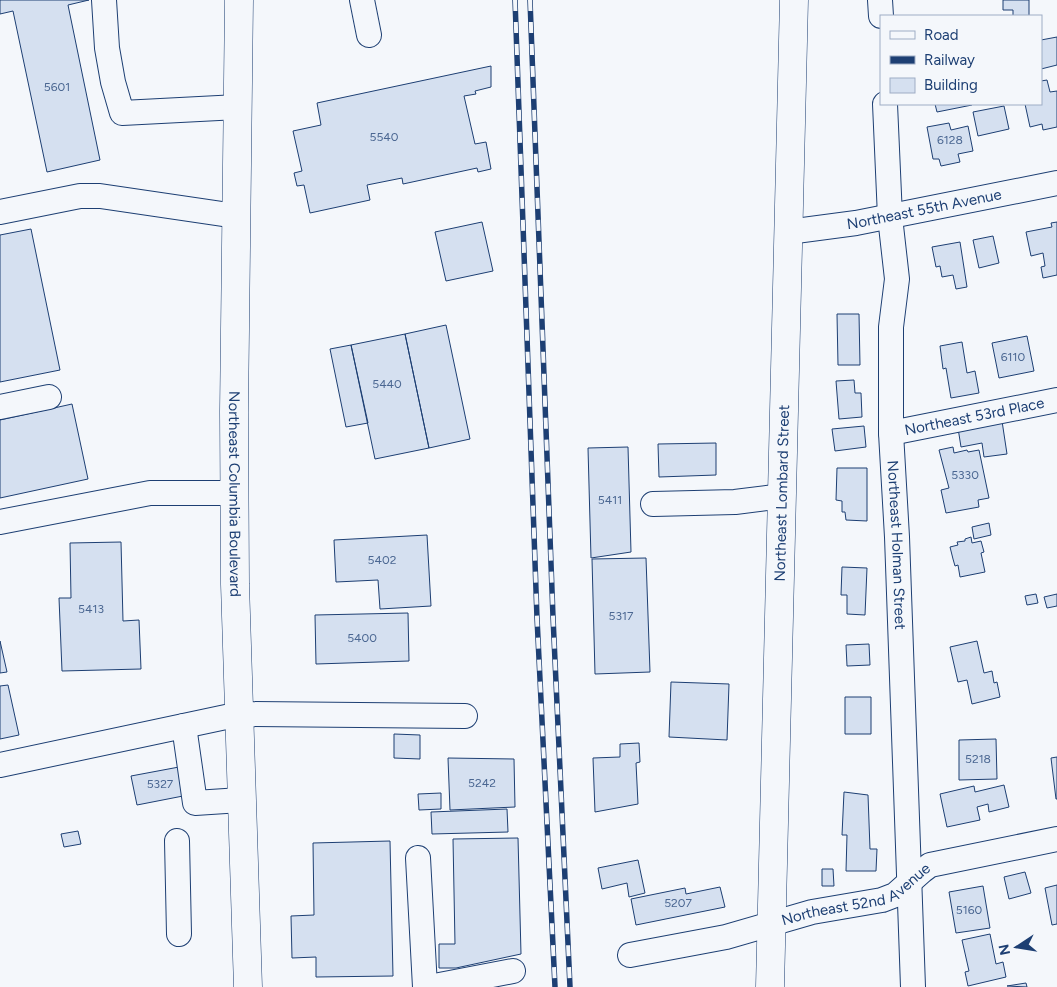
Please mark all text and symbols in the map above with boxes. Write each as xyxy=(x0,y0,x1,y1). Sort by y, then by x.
legend xyxy=(880,15,1042,105)
text: Road xyxy=(924,26,959,44)
text: Railway xyxy=(924,51,975,69)
text: Building xyxy=(924,76,978,94)
house number: 5601 xyxy=(44,80,70,94)
house number: 5540 xyxy=(370,130,399,144)
house number: 6128 xyxy=(937,133,963,147)
street label: Northeast 55th Avenue xyxy=(846,185,1003,233)
house number: 6110 xyxy=(1001,350,1026,364)
house number: 5440 xyxy=(372,377,402,391)
street label: Northeast Columbia Boulevard xyxy=(225,391,244,597)
street label: Northeast 53rd Place xyxy=(903,394,1046,439)
street label: Northeast Lombard Street xyxy=(771,404,793,582)
street label: Northeast Holman Street xyxy=(884,460,909,630)
house number: 5330 xyxy=(951,468,979,482)
house number: 5411 xyxy=(598,493,622,507)
house number: 5402 xyxy=(368,553,396,567)
house number: 5413 xyxy=(78,602,104,616)
house number: 5317 xyxy=(609,609,634,623)
house number: 5400 xyxy=(347,631,377,645)
house number: 5218 xyxy=(965,752,991,766)
house number: 5242 xyxy=(468,776,496,790)
house number: 5327 xyxy=(147,777,174,791)
street label: Northeast 52nd Avenue xyxy=(779,859,934,929)
house number: 5207 xyxy=(664,896,692,910)
house number: 5160 xyxy=(956,903,982,917)
north arrow xyxy=(992,922,1042,972)
text: N xyxy=(995,943,1014,957)

